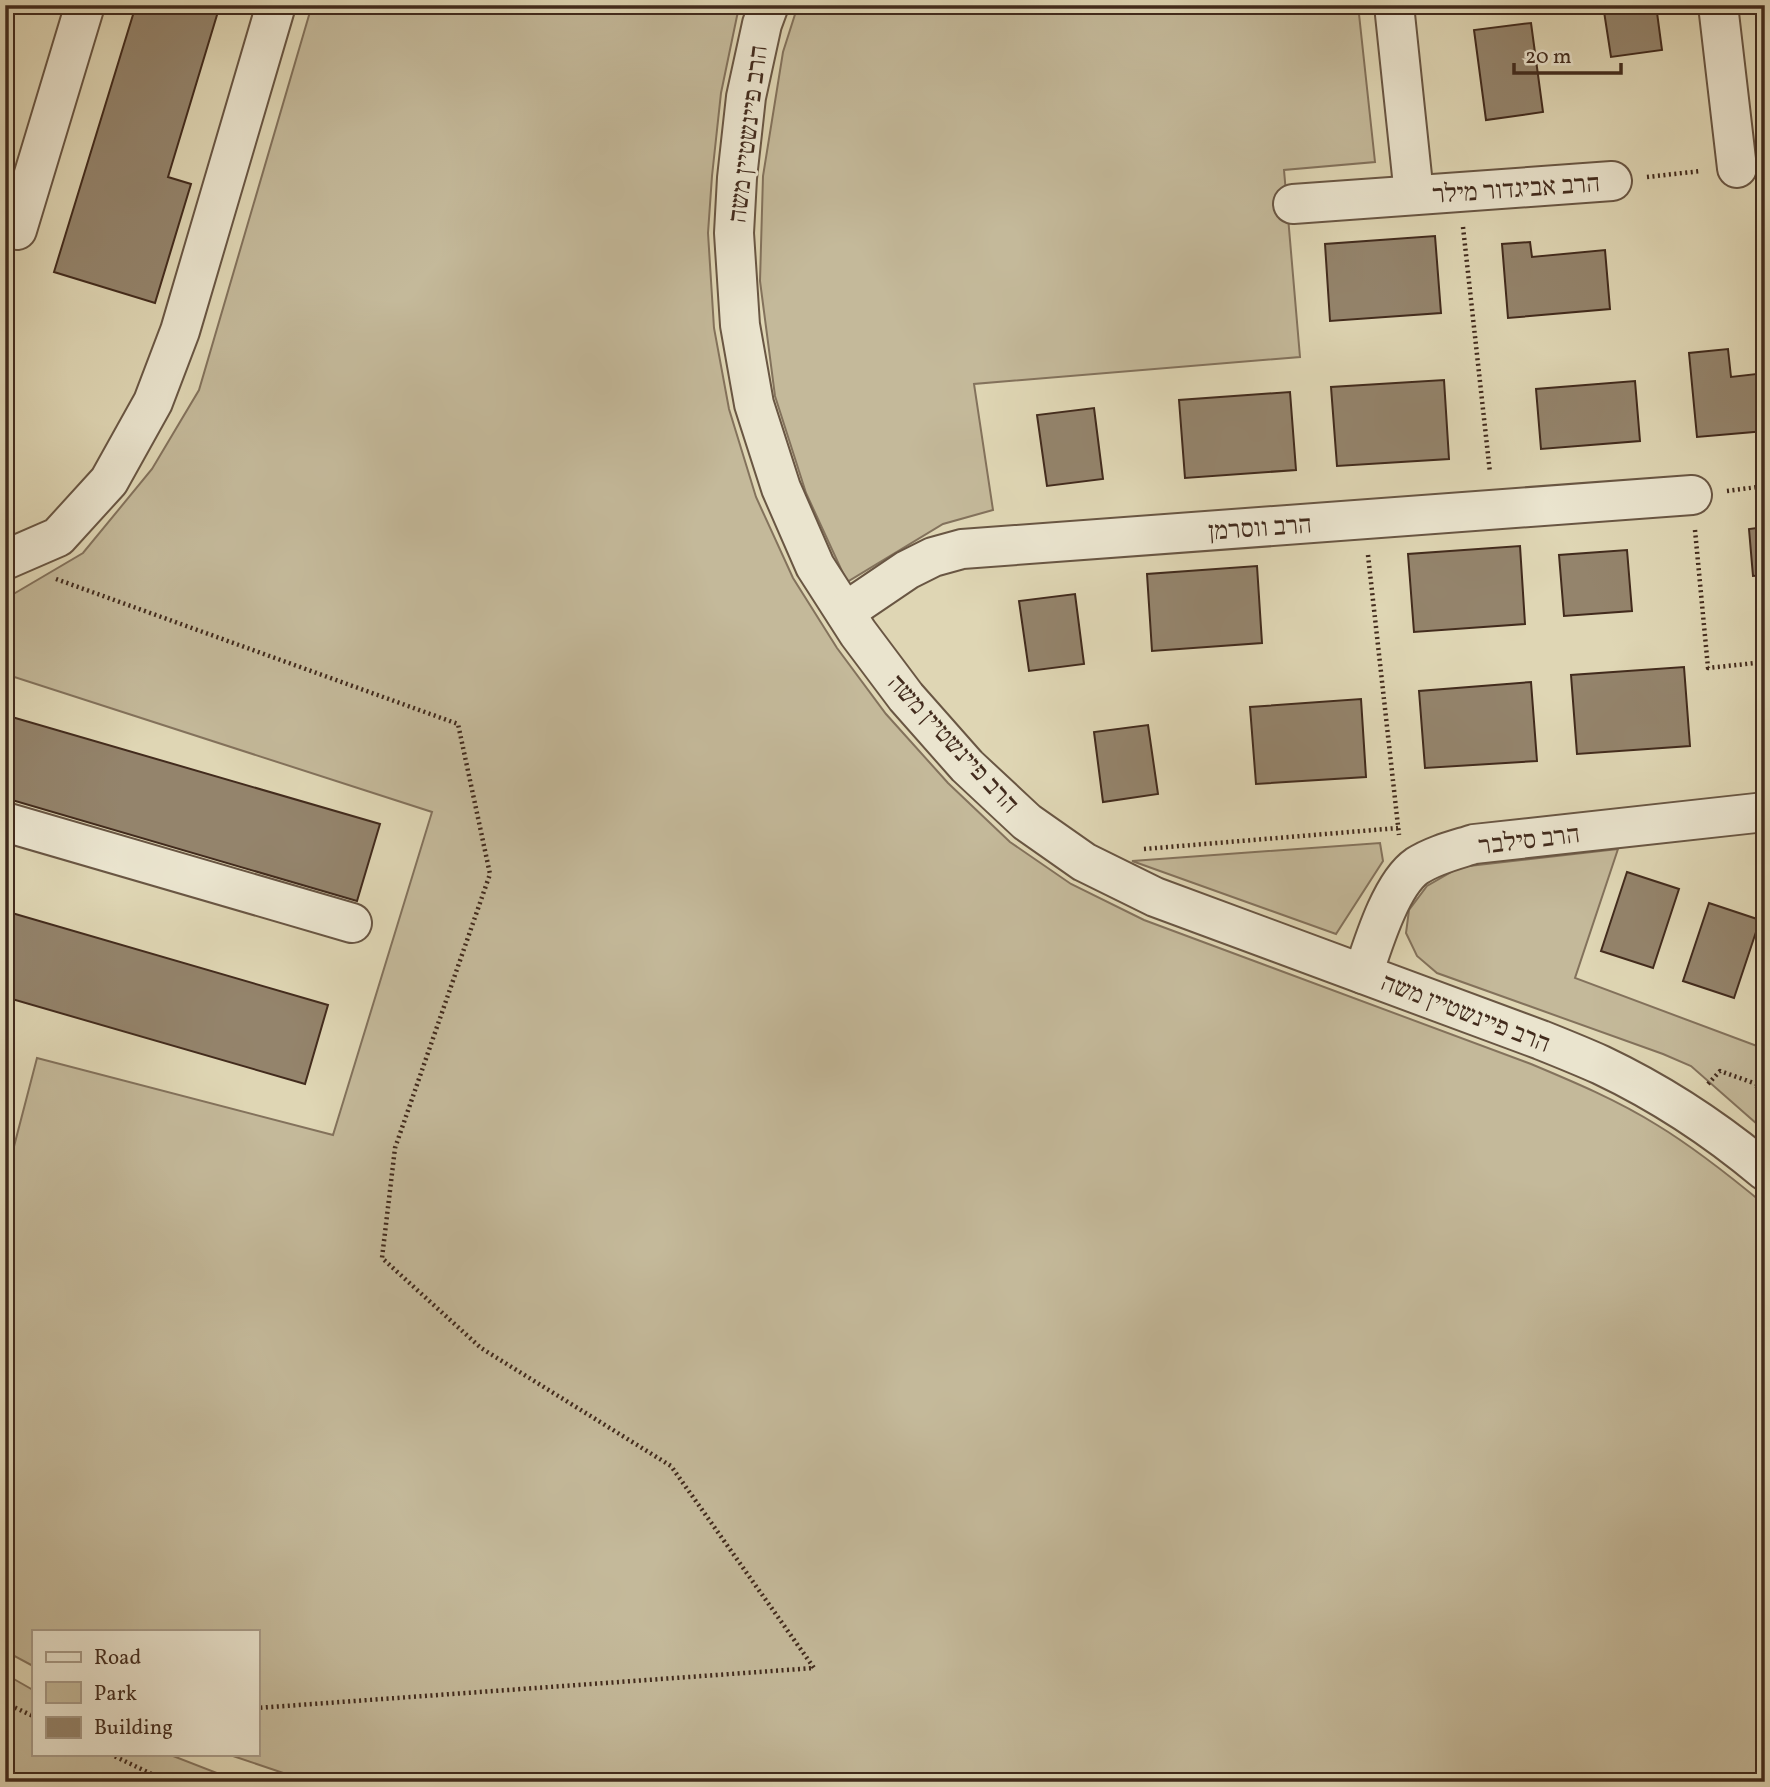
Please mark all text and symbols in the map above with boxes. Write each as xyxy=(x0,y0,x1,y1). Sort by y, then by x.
scale bar xyxy=(1514,32,1621,76)
street label: הרב פיינשטיין משה xyxy=(720,43,778,225)
text: 20 m xyxy=(1525,43,1571,72)
street label: הרב אביגדור מילר xyxy=(1431,166,1601,214)
street label: הרב ווסרמן xyxy=(1207,507,1313,551)
street label: הרב פיינשטיין משה xyxy=(878,667,1027,822)
street label: הרב סילבר xyxy=(1477,817,1582,865)
street label: הרב פיינשטיין משה xyxy=(1375,965,1555,1063)
legend xyxy=(32,1630,259,1756)
text: Road xyxy=(94,1644,141,1673)
text: Park xyxy=(94,1680,137,1709)
text: Building xyxy=(94,1714,173,1743)

